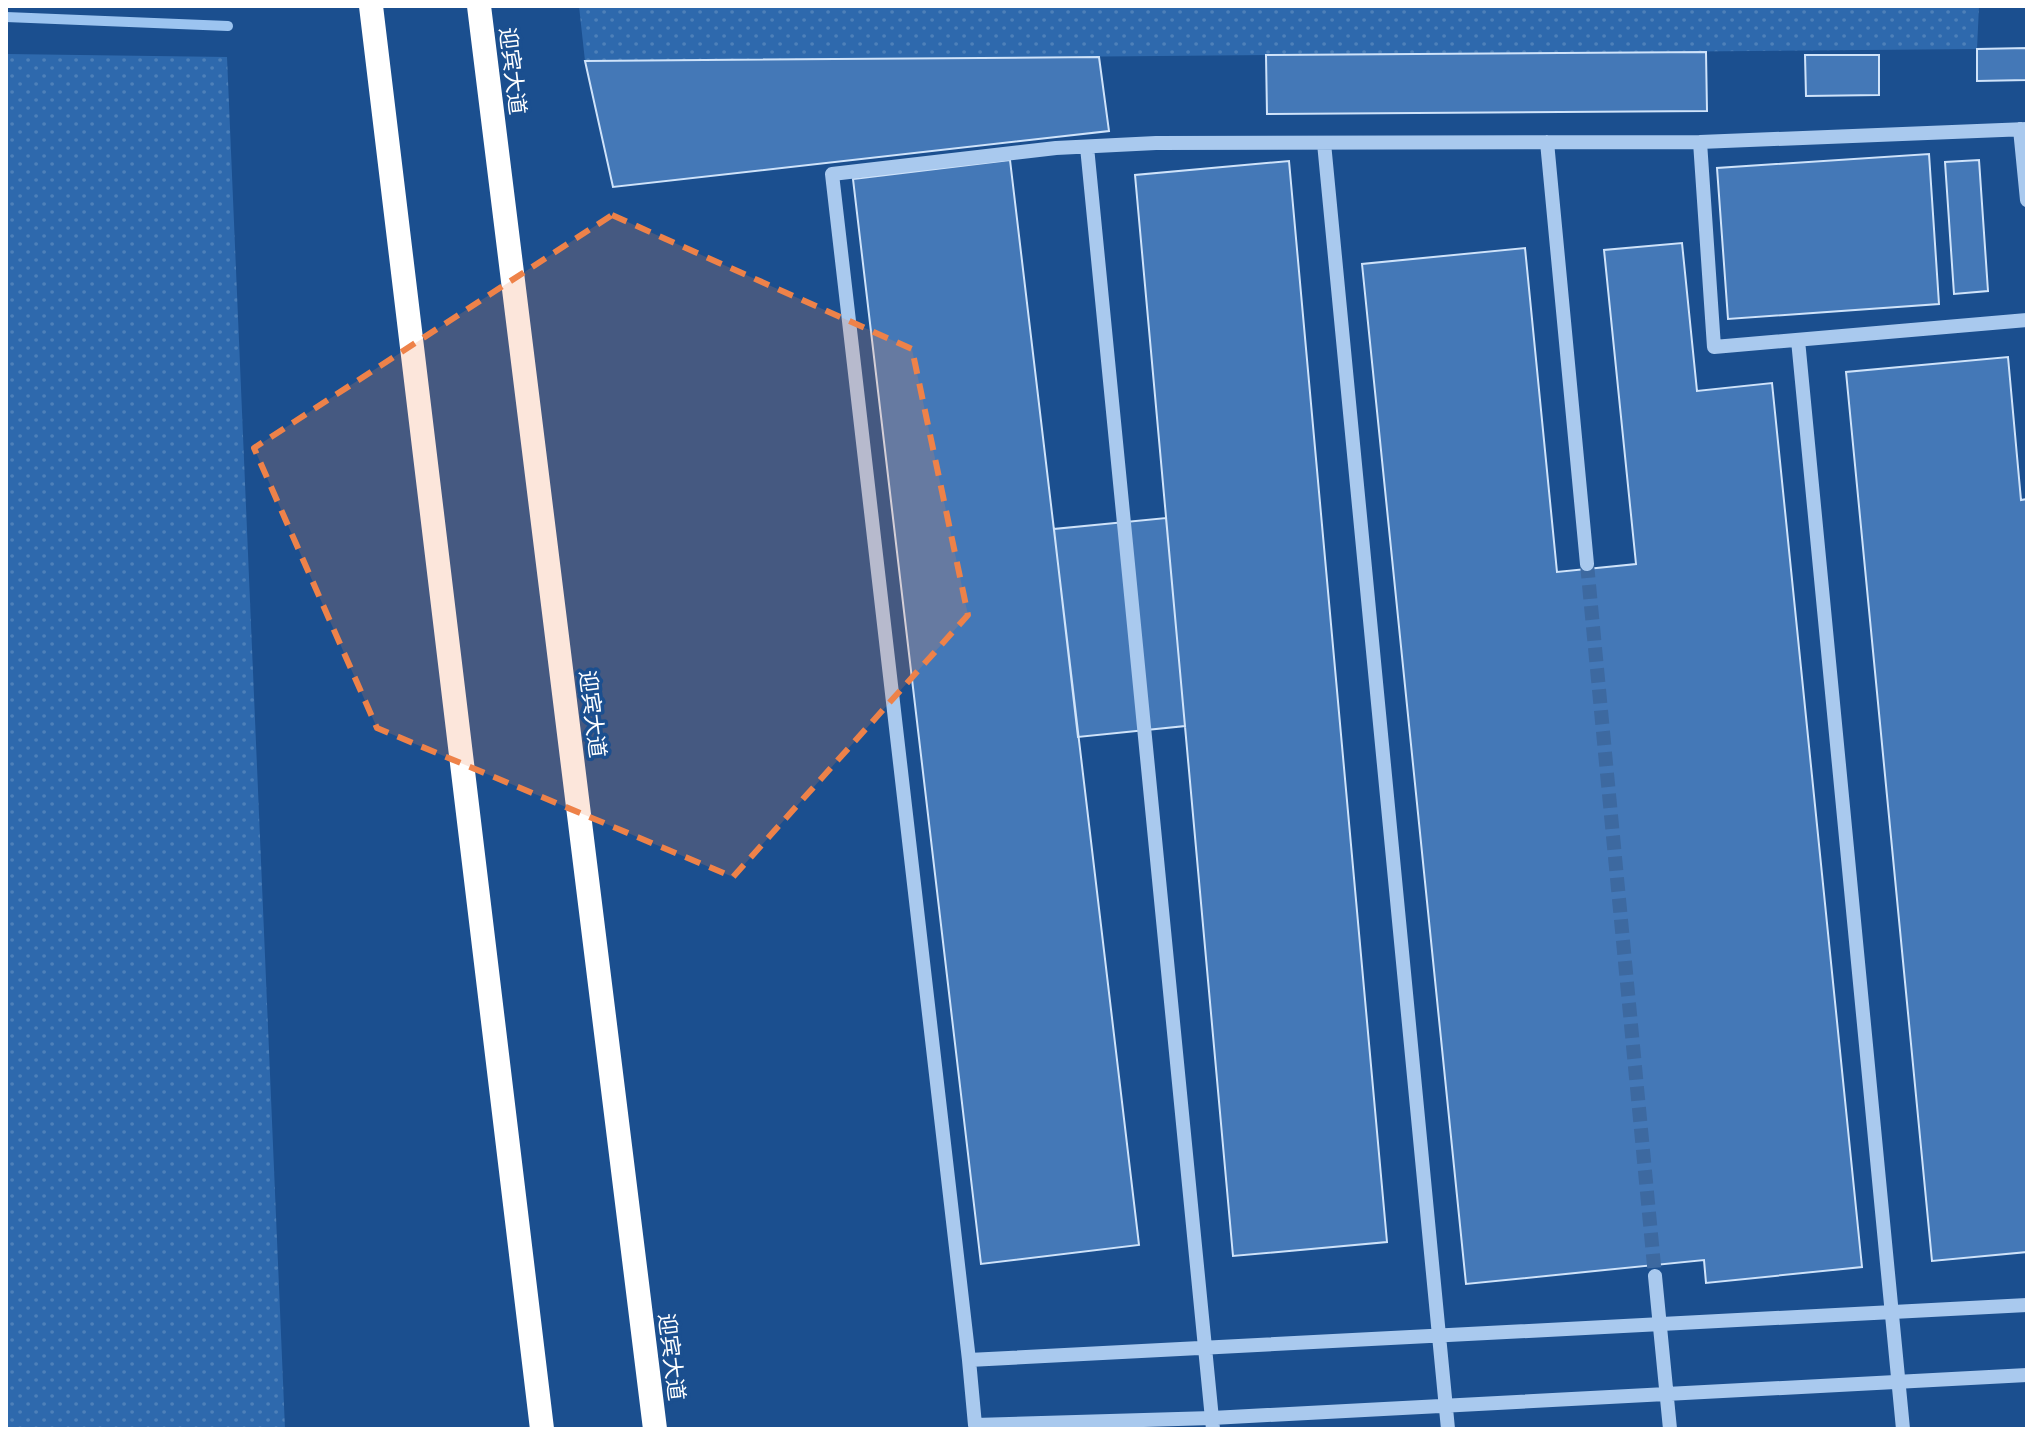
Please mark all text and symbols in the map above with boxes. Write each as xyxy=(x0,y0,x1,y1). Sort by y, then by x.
street label: 迎宾大道 xyxy=(493,25,533,117)
street label: 迎宾大道 xyxy=(573,668,613,760)
street label: 迎宾大道 xyxy=(652,1311,692,1403)

